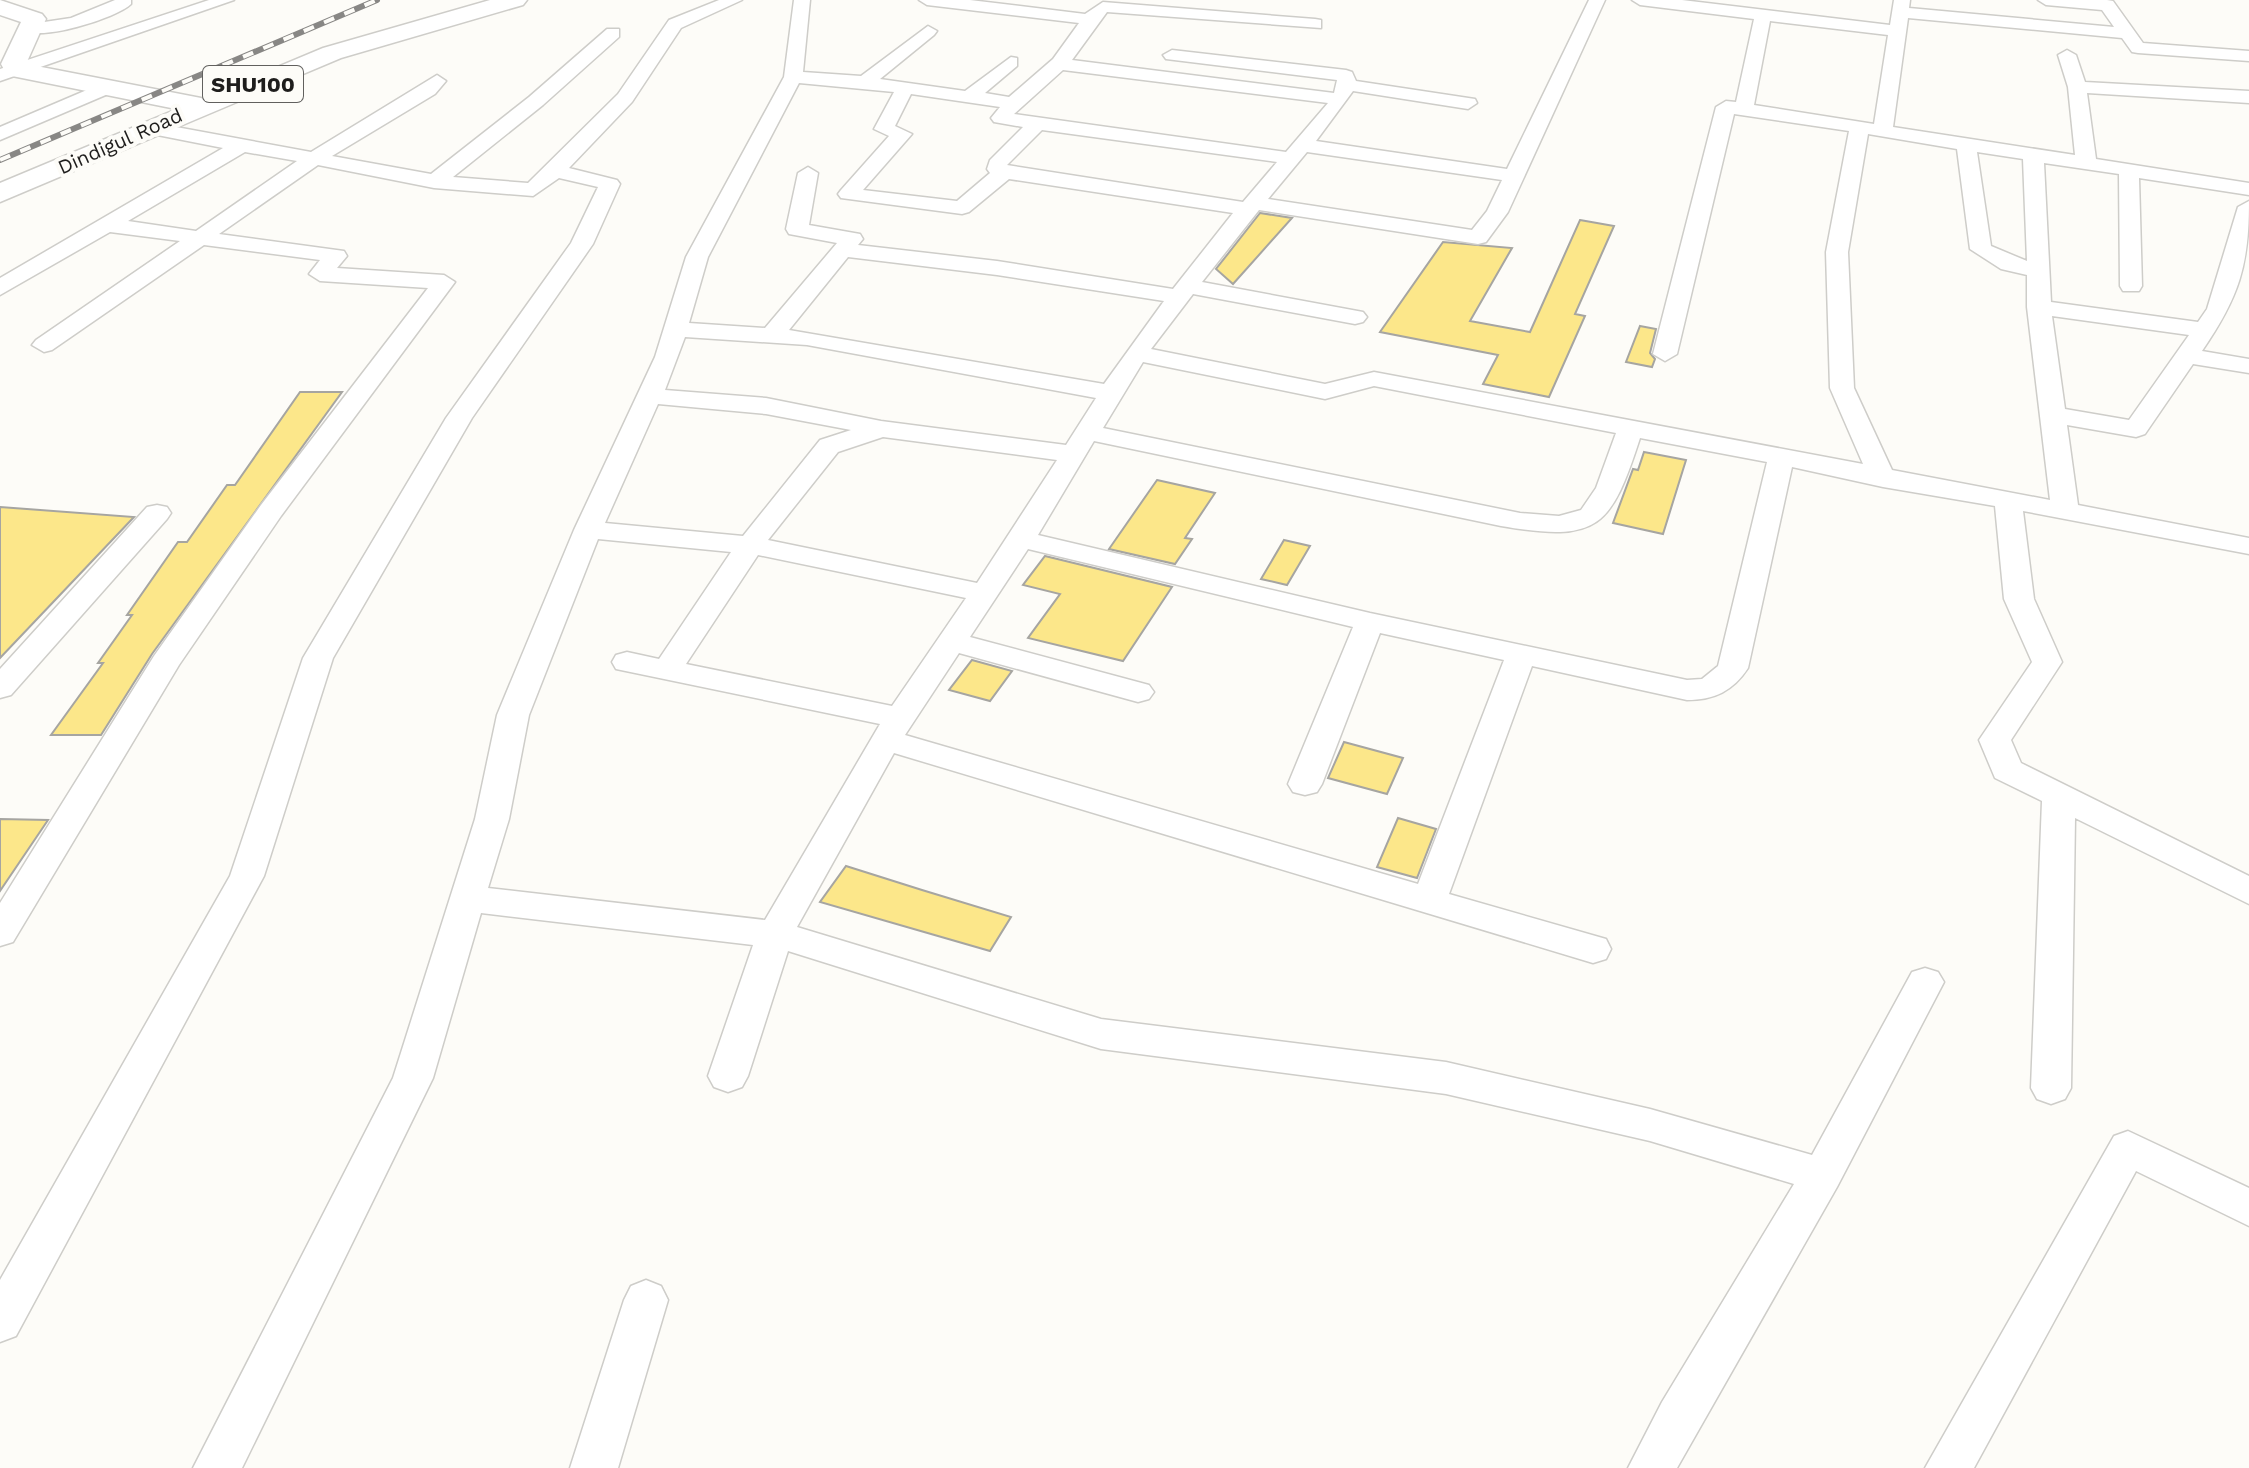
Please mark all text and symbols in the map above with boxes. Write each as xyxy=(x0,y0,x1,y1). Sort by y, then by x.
road number: SHU100 xyxy=(203,66,303,102)
street label: Dindigul Road xyxy=(54,103,186,179)

